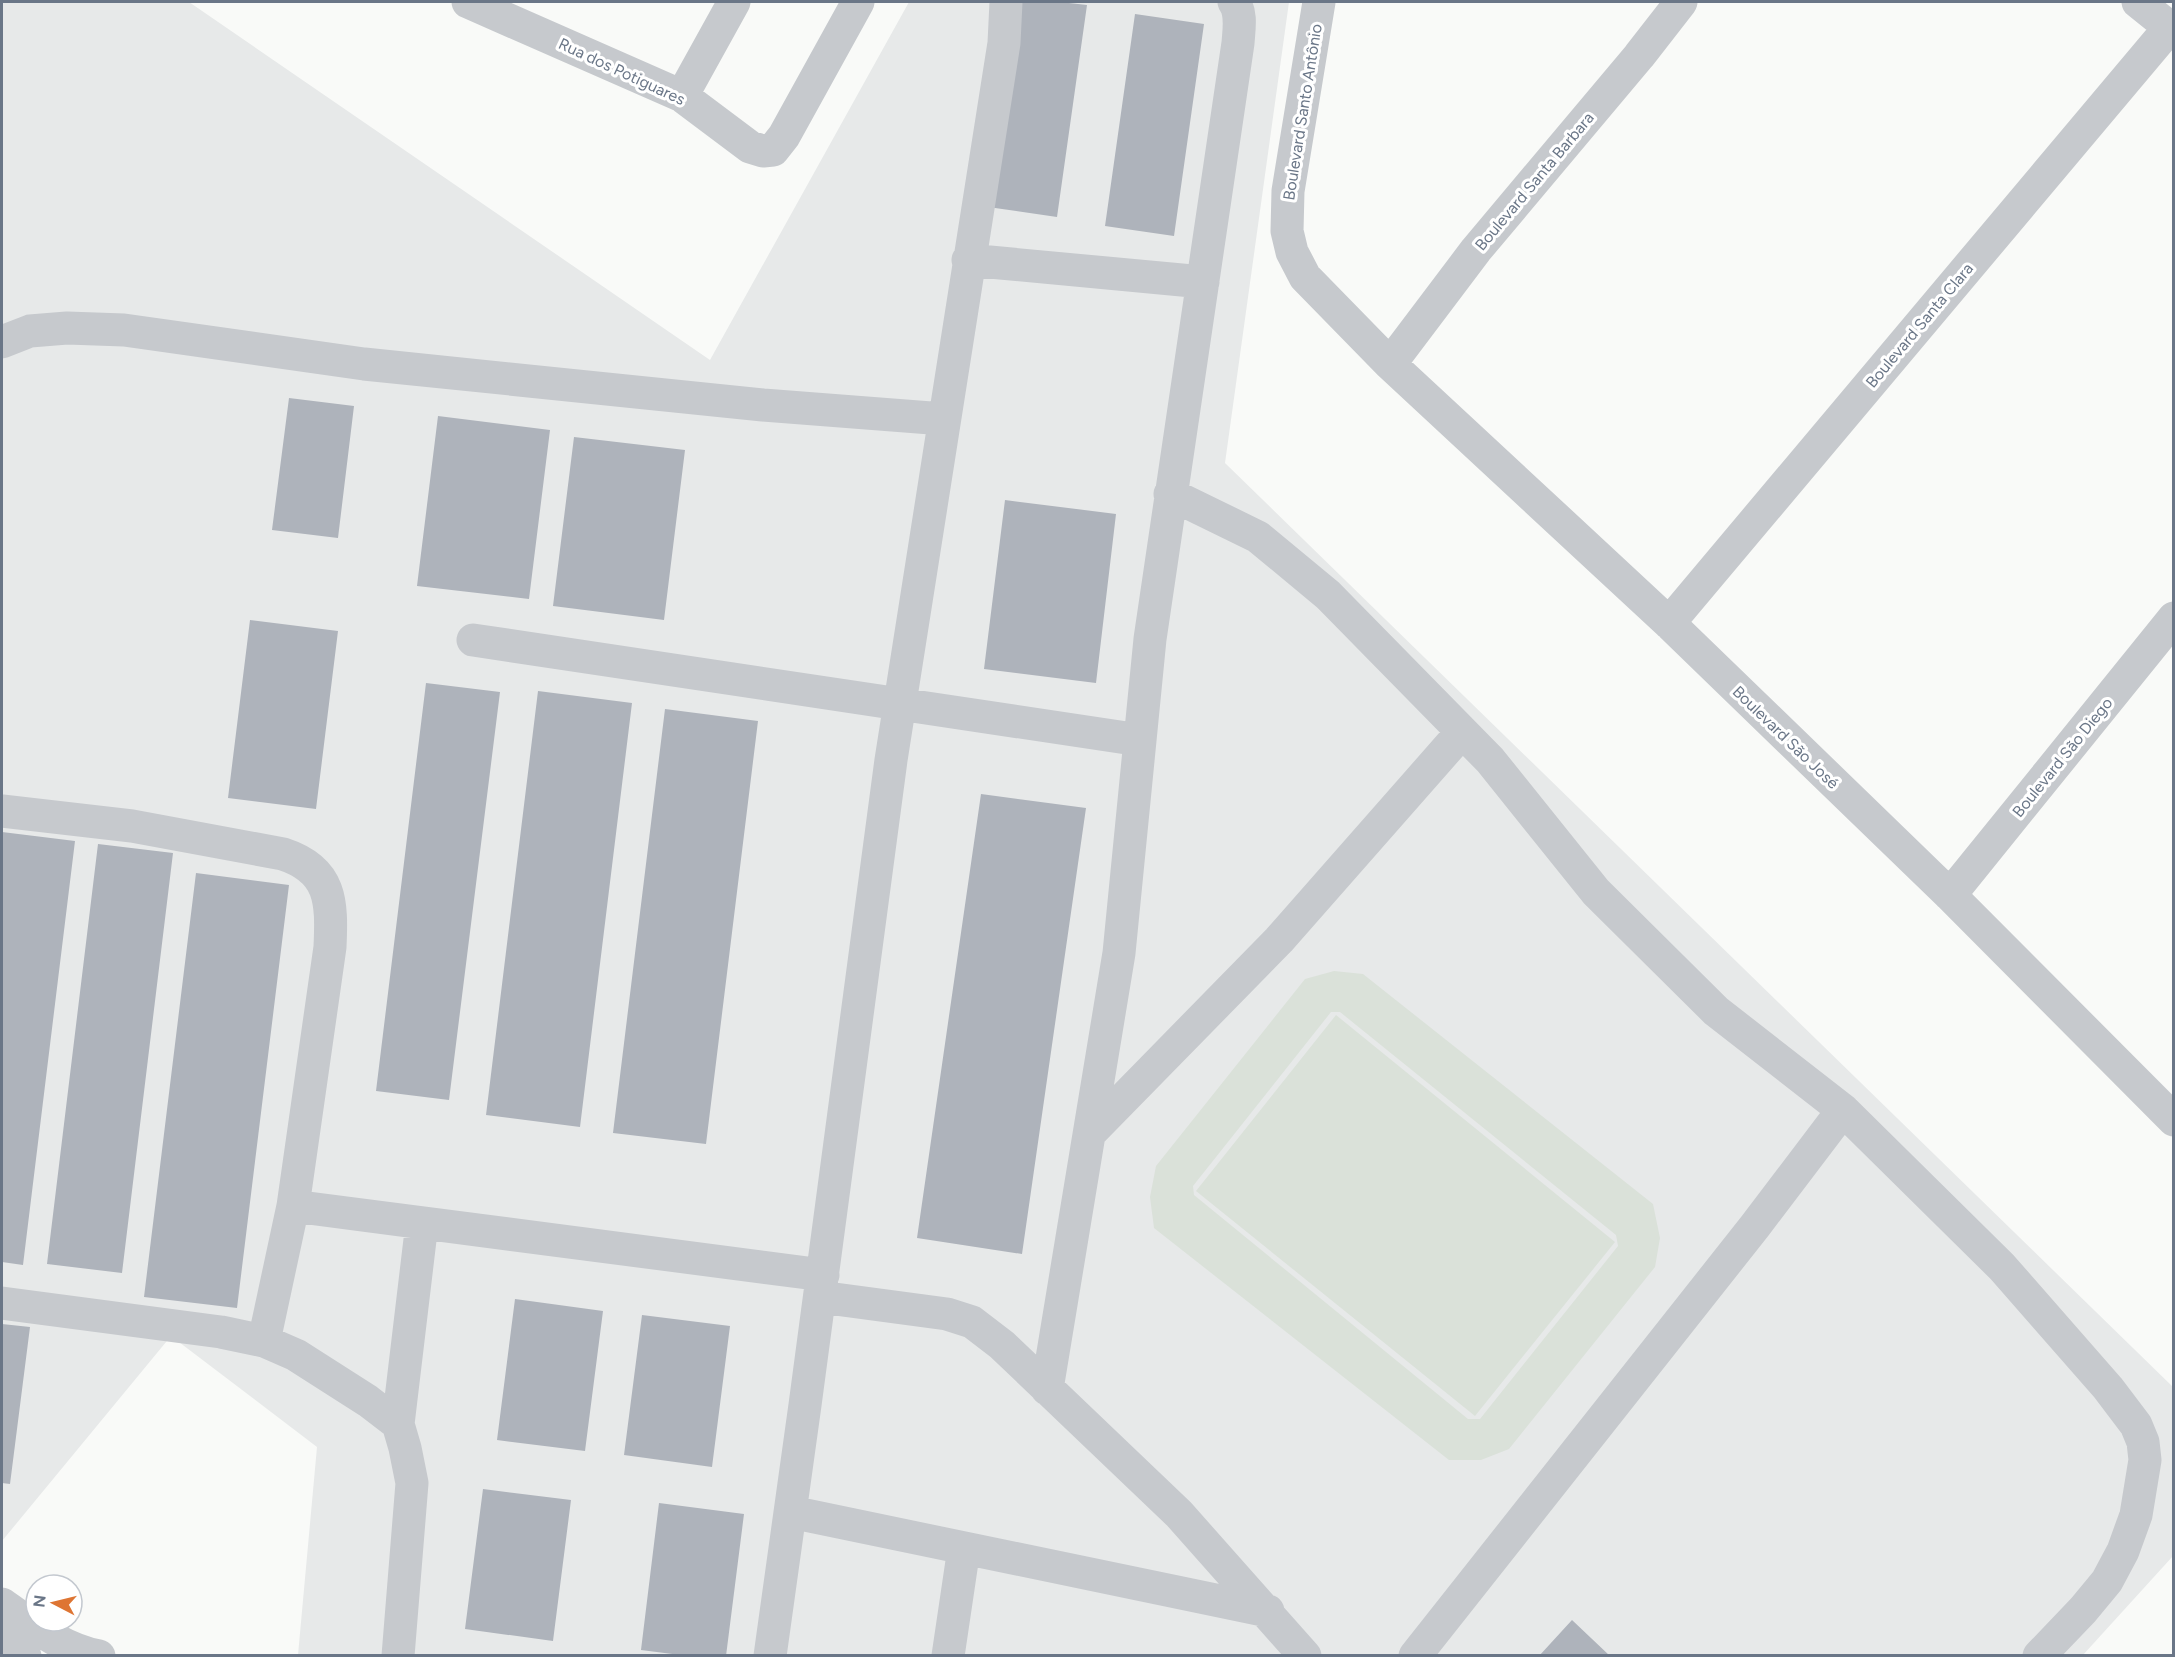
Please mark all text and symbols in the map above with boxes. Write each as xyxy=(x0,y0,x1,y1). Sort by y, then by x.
street label: Boulevard Santo Antônio xyxy=(1279,23,1326,202)
street label: Rua dos Potiguares xyxy=(556,34,688,109)
street label: Boulevard Santa Barbara xyxy=(1471,108,1598,254)
street label: Boulevard Santa Clara xyxy=(1862,259,1977,392)
street label: Boulevard São José xyxy=(1729,682,1843,793)
street label: Boulevard São Diego xyxy=(2008,694,2116,821)
north arrow xyxy=(24,1573,84,1633)
text: N xyxy=(29,1594,50,1609)

